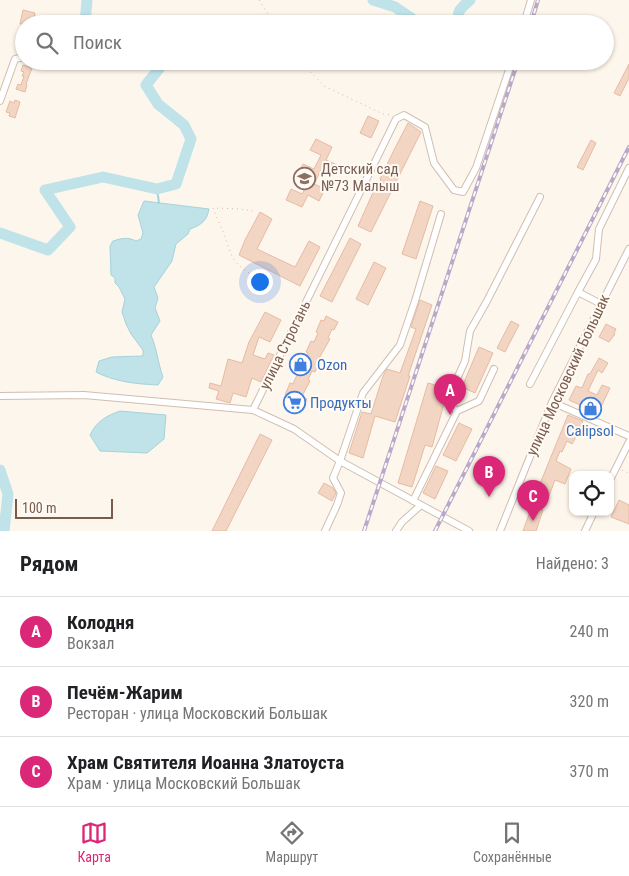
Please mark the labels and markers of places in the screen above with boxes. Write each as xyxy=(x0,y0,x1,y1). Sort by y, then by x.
place label: Детский сад №73 Малыш xyxy=(321,160,399,195)
school or university icon: Детский сад №73 Малыш xyxy=(293,166,317,190)
shop icon: Ozon xyxy=(289,353,313,377)
place label: Ozon xyxy=(317,356,347,374)
pin: A xyxy=(434,374,466,415)
supermarket icon: Продукты xyxy=(282,391,306,415)
place label: Продукты xyxy=(310,394,372,412)
shop icon: Сalipsol xyxy=(578,396,602,420)
place label: Сalipsol xyxy=(566,422,614,440)
pin: B xyxy=(473,456,505,497)
pin: C xyxy=(517,480,549,521)

